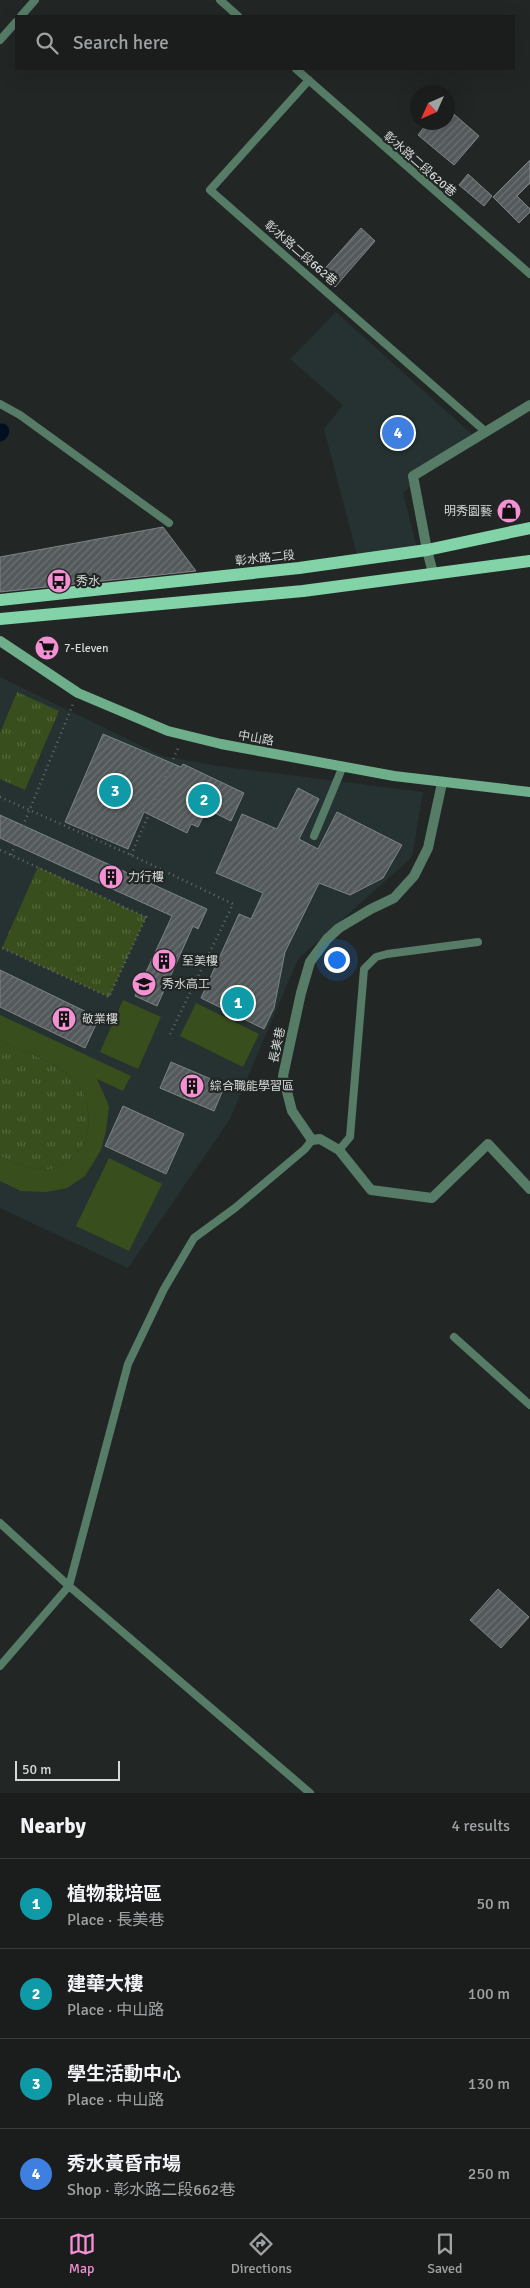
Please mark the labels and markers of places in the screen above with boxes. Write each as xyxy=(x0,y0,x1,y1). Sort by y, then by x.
pin: 4 xyxy=(382,414,414,452)
shop icon: 明秀園藝 xyxy=(496,498,522,524)
place label: 明秀園藝 xyxy=(444,504,492,519)
bus stop icon: 秀水 xyxy=(46,568,72,594)
place label: 秀水 xyxy=(76,574,100,589)
supermarket icon: 7-Eleven xyxy=(34,635,60,661)
place label: 7-Eleven xyxy=(64,641,109,656)
pin: 3 xyxy=(99,772,131,810)
pin: 2 xyxy=(188,781,220,819)
building icon: 力行樓 xyxy=(98,864,124,890)
place label: 力行樓 xyxy=(128,870,164,885)
building icon: 至美樓 xyxy=(151,948,177,974)
place label: 至美樓 xyxy=(182,954,218,969)
school or university icon: 秀水高工 xyxy=(131,971,157,997)
place label: 秀水高工 xyxy=(162,977,210,992)
pin: 1 xyxy=(222,984,254,1022)
building icon: 敬業樓 xyxy=(51,1006,77,1032)
place label: 敬業樓 xyxy=(82,1012,118,1027)
building icon: 綜合職能學習區 xyxy=(179,1073,205,1099)
place label: 綜合職能學習區 xyxy=(210,1079,294,1094)

